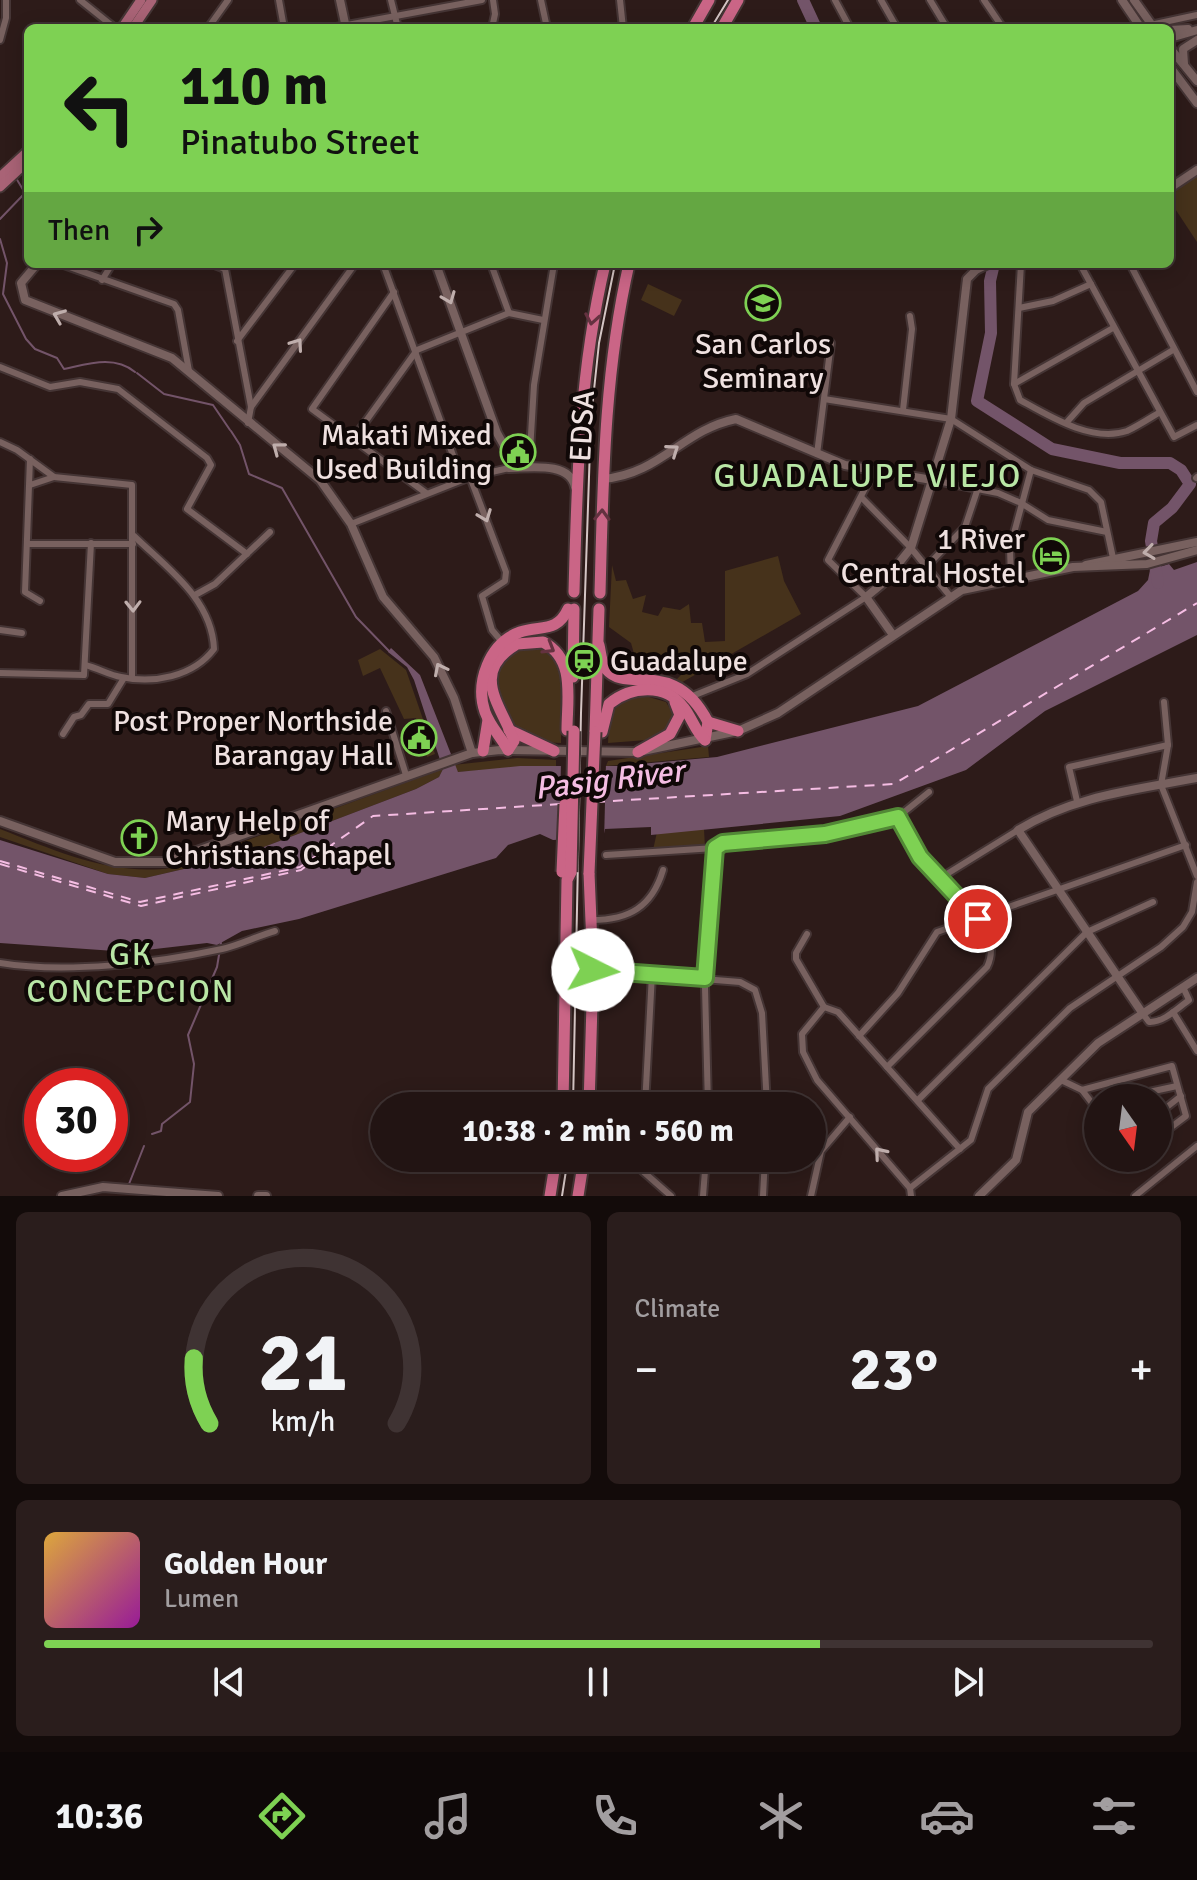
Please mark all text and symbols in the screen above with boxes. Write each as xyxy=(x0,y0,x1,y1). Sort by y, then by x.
text: 110 m xyxy=(180,51,328,120)
icon: left xyxy=(48,56,152,160)
text: Pinatubo Street xyxy=(180,120,419,165)
icon: right xyxy=(126,208,170,252)
text: Then xyxy=(48,212,110,249)
school or university icon: San Carlos Seminary xyxy=(744,284,782,322)
one-way arrow xyxy=(439,290,456,304)
one-way arrow xyxy=(53,309,67,326)
one-way arrow xyxy=(584,313,601,326)
place label: San Carlos Seminary xyxy=(695,326,831,397)
one-way arrow xyxy=(288,339,302,353)
street label: EDSA xyxy=(562,389,603,463)
place label: Makati Mixed Used Building xyxy=(315,417,492,488)
public building icon: Makati Mixed Used Building xyxy=(499,433,537,471)
one-way arrow xyxy=(272,444,287,458)
one-way arrow xyxy=(665,445,679,460)
district label: GUADALUPE VIEJO xyxy=(714,455,1022,497)
one-way arrow xyxy=(475,508,492,522)
one-way arrow xyxy=(594,508,611,521)
place label: 1 River Central Hostel xyxy=(841,521,1025,592)
hotel icon: 1 River Central Hostel xyxy=(1032,537,1070,575)
one-way arrow xyxy=(1143,544,1156,561)
one-way arrow xyxy=(125,600,142,613)
one-way arrow xyxy=(540,638,554,653)
station icon: Guadalupe xyxy=(565,642,603,680)
place label: Guadalupe xyxy=(610,643,748,680)
one-way arrow xyxy=(434,663,450,678)
place label: Post Proper Northside Barangay Hall xyxy=(113,703,393,774)
public building icon: Post Proper Northside Barangay Hall xyxy=(400,719,438,757)
water label: Pasig River xyxy=(532,750,690,808)
place label: Mary Help of Christians Chapel xyxy=(165,803,392,874)
church icon: Mary Help of Christians Chapel xyxy=(120,819,158,857)
pin xyxy=(944,885,1012,953)
icon: arrive xyxy=(956,897,1000,941)
position arrow xyxy=(551,928,635,1012)
district label: GK CONCEPCION xyxy=(27,935,235,1011)
speed limit sign: 30 xyxy=(24,1068,128,1172)
north arrow xyxy=(1084,1084,1172,1172)
map controls xyxy=(1084,1084,1172,1172)
text: 10:38 · 2 min · 560 m xyxy=(462,1113,734,1150)
one-way arrow xyxy=(875,1147,890,1162)
text: Climate xyxy=(635,1293,720,1325)
text: 21 xyxy=(258,1312,348,1414)
text: 23° xyxy=(849,1333,938,1407)
text: − xyxy=(635,1343,658,1397)
text: + xyxy=(1129,1343,1153,1397)
text: km/h xyxy=(271,1404,336,1439)
text: Golden Hour xyxy=(164,1546,327,1583)
text: Lumen xyxy=(164,1583,239,1615)
icon: previous xyxy=(207,1660,251,1704)
icon: pause xyxy=(576,1660,620,1704)
icon: next xyxy=(946,1660,990,1704)
icon: directions xyxy=(254,1788,310,1844)
icon: music xyxy=(420,1788,476,1844)
icon: phone xyxy=(587,1788,643,1844)
icon: climate xyxy=(753,1788,809,1844)
icon: car xyxy=(919,1788,975,1844)
icon: filters xyxy=(1086,1788,1142,1844)
text: 10:36 xyxy=(55,1794,144,1839)

